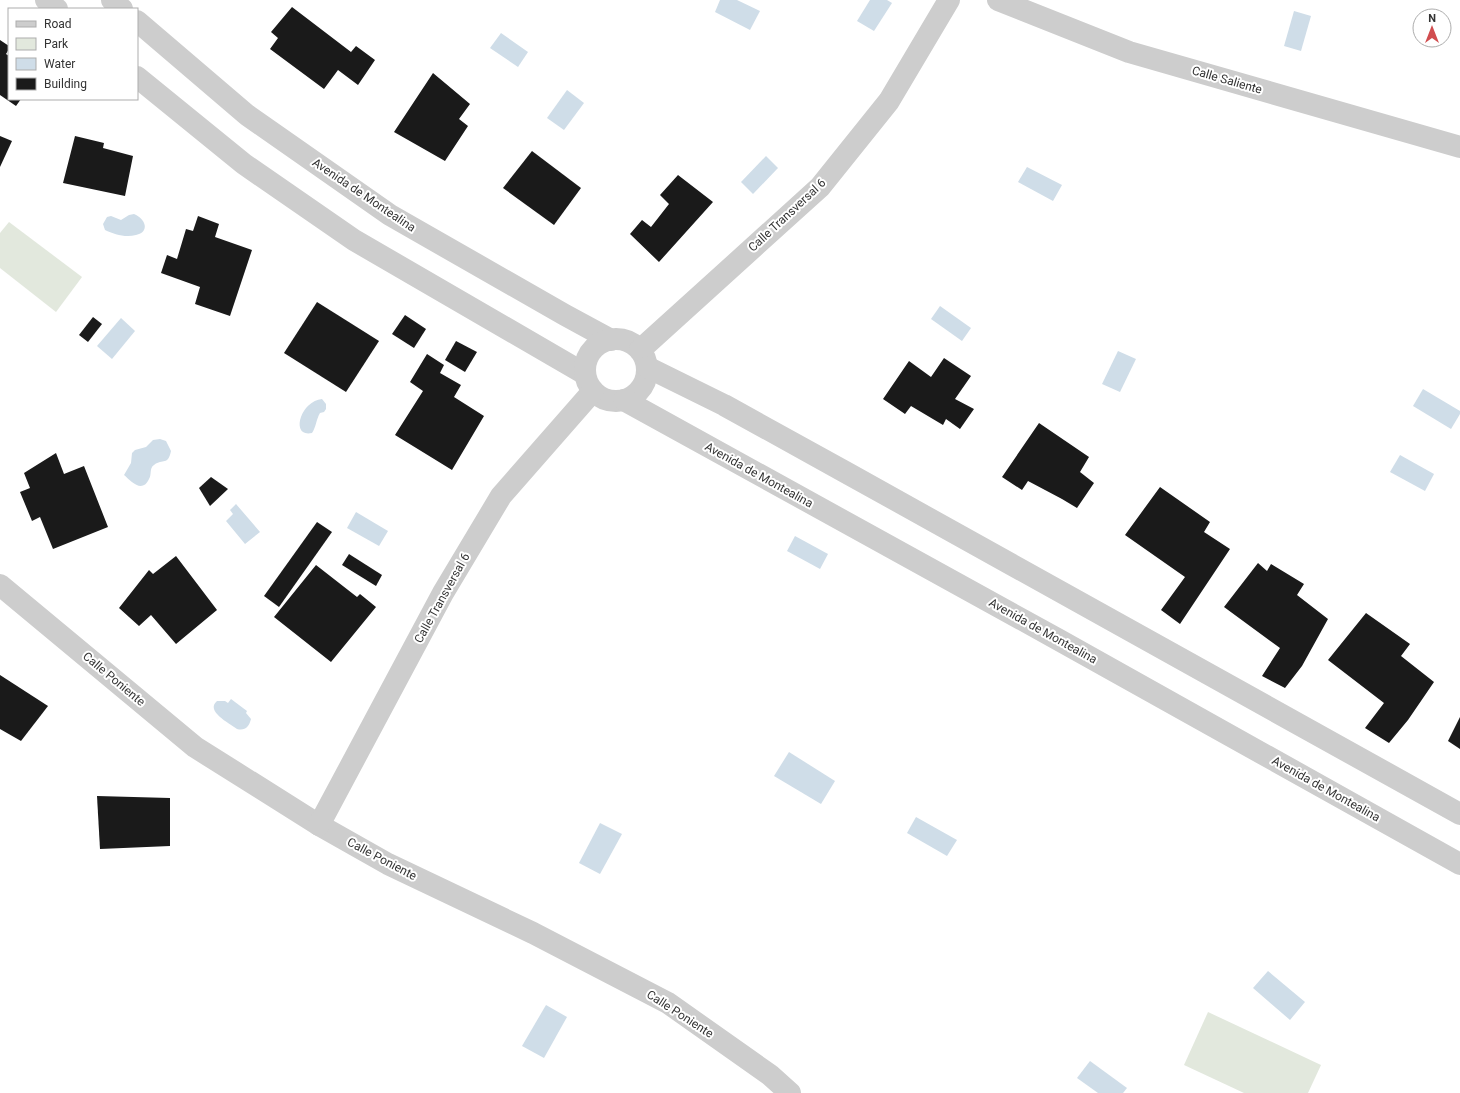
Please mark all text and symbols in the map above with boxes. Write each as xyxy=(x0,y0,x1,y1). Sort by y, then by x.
legend xyxy=(8,8,138,100)
north arrow xyxy=(1412,8,1452,48)
text: N xyxy=(1428,12,1436,25)
text: Road xyxy=(44,17,72,31)
text: Park xyxy=(44,37,69,51)
text: Water xyxy=(44,57,75,71)
street label: Calle Saliente xyxy=(1190,63,1264,97)
text: Building xyxy=(44,77,87,91)
street label: Avenida de Montealina xyxy=(310,155,418,235)
street label: Calle Transversal 6 xyxy=(745,175,829,254)
street label: Avenida de Montealina xyxy=(703,439,815,511)
street label: Calle Transversal 6 xyxy=(411,550,473,645)
street label: Avenida de Montealina xyxy=(987,595,1099,667)
street label: Calle Poniente xyxy=(80,649,148,709)
street label: Avenida de Montealina xyxy=(1270,753,1382,825)
street label: Calle Poniente xyxy=(345,835,419,883)
street label: Calle Poniente xyxy=(644,987,716,1041)

